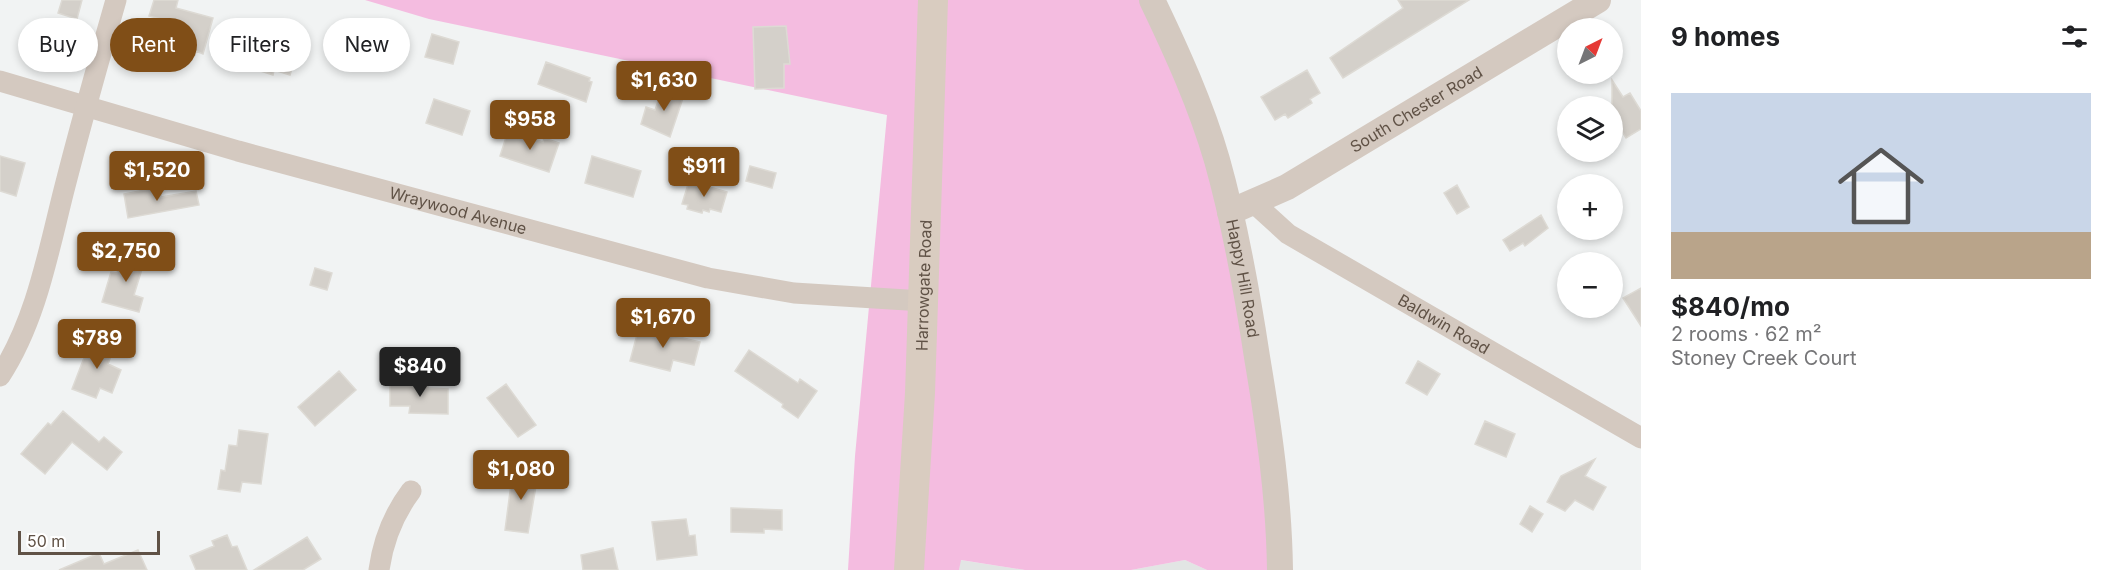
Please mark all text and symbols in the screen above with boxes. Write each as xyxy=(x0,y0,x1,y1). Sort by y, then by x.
chip: Buy xyxy=(18,18,98,72)
chip: Rent xyxy=(110,18,197,72)
chip: Filters xyxy=(209,18,311,72)
chip: New xyxy=(323,18,410,72)
north arrow xyxy=(1557,18,1623,84)
map controls xyxy=(1557,18,1623,318)
icon: filters xyxy=(2058,20,2091,53)
text: 9 homes xyxy=(1671,21,1780,52)
pin: $1,630 xyxy=(615,61,713,112)
street label: South Chester Road xyxy=(1346,62,1486,157)
text: $1,630 xyxy=(630,68,698,92)
button: layers xyxy=(1557,96,1623,162)
pin: $958 xyxy=(494,100,566,151)
text: $958 xyxy=(504,107,556,131)
icon: home xyxy=(1827,132,1935,240)
pin: $911 xyxy=(668,147,740,198)
pin: $1,520 xyxy=(108,151,206,202)
text: $911 xyxy=(682,154,726,178)
text: $1,520 xyxy=(123,158,191,182)
button: + xyxy=(1557,174,1623,240)
street label: Wraywood Avenue xyxy=(387,182,529,239)
street label: Happy Hill Road xyxy=(1222,217,1264,339)
street label: Harrowgate Road xyxy=(911,219,936,351)
pin: $2,750 xyxy=(77,232,175,283)
text: $2,750 xyxy=(91,239,161,263)
button: − xyxy=(1557,252,1623,318)
street label: Baldwin Road xyxy=(1394,290,1493,358)
text: $840/mo xyxy=(1671,291,1790,322)
pin: $1,670 xyxy=(614,298,712,349)
text: $1,670 xyxy=(630,305,696,329)
pin: $789 xyxy=(61,319,133,370)
text: 2 rooms · 62 m² xyxy=(1671,322,1822,346)
text: $789 xyxy=(72,326,122,350)
text: Stoney Creek Court xyxy=(1671,346,1857,370)
pin: $840 xyxy=(384,347,456,398)
text: $840 xyxy=(393,354,447,378)
pin: $1,080 xyxy=(472,450,570,501)
text: $1,080 xyxy=(487,457,555,481)
scale bar xyxy=(18,528,160,556)
text: 50 m xyxy=(27,531,65,551)

